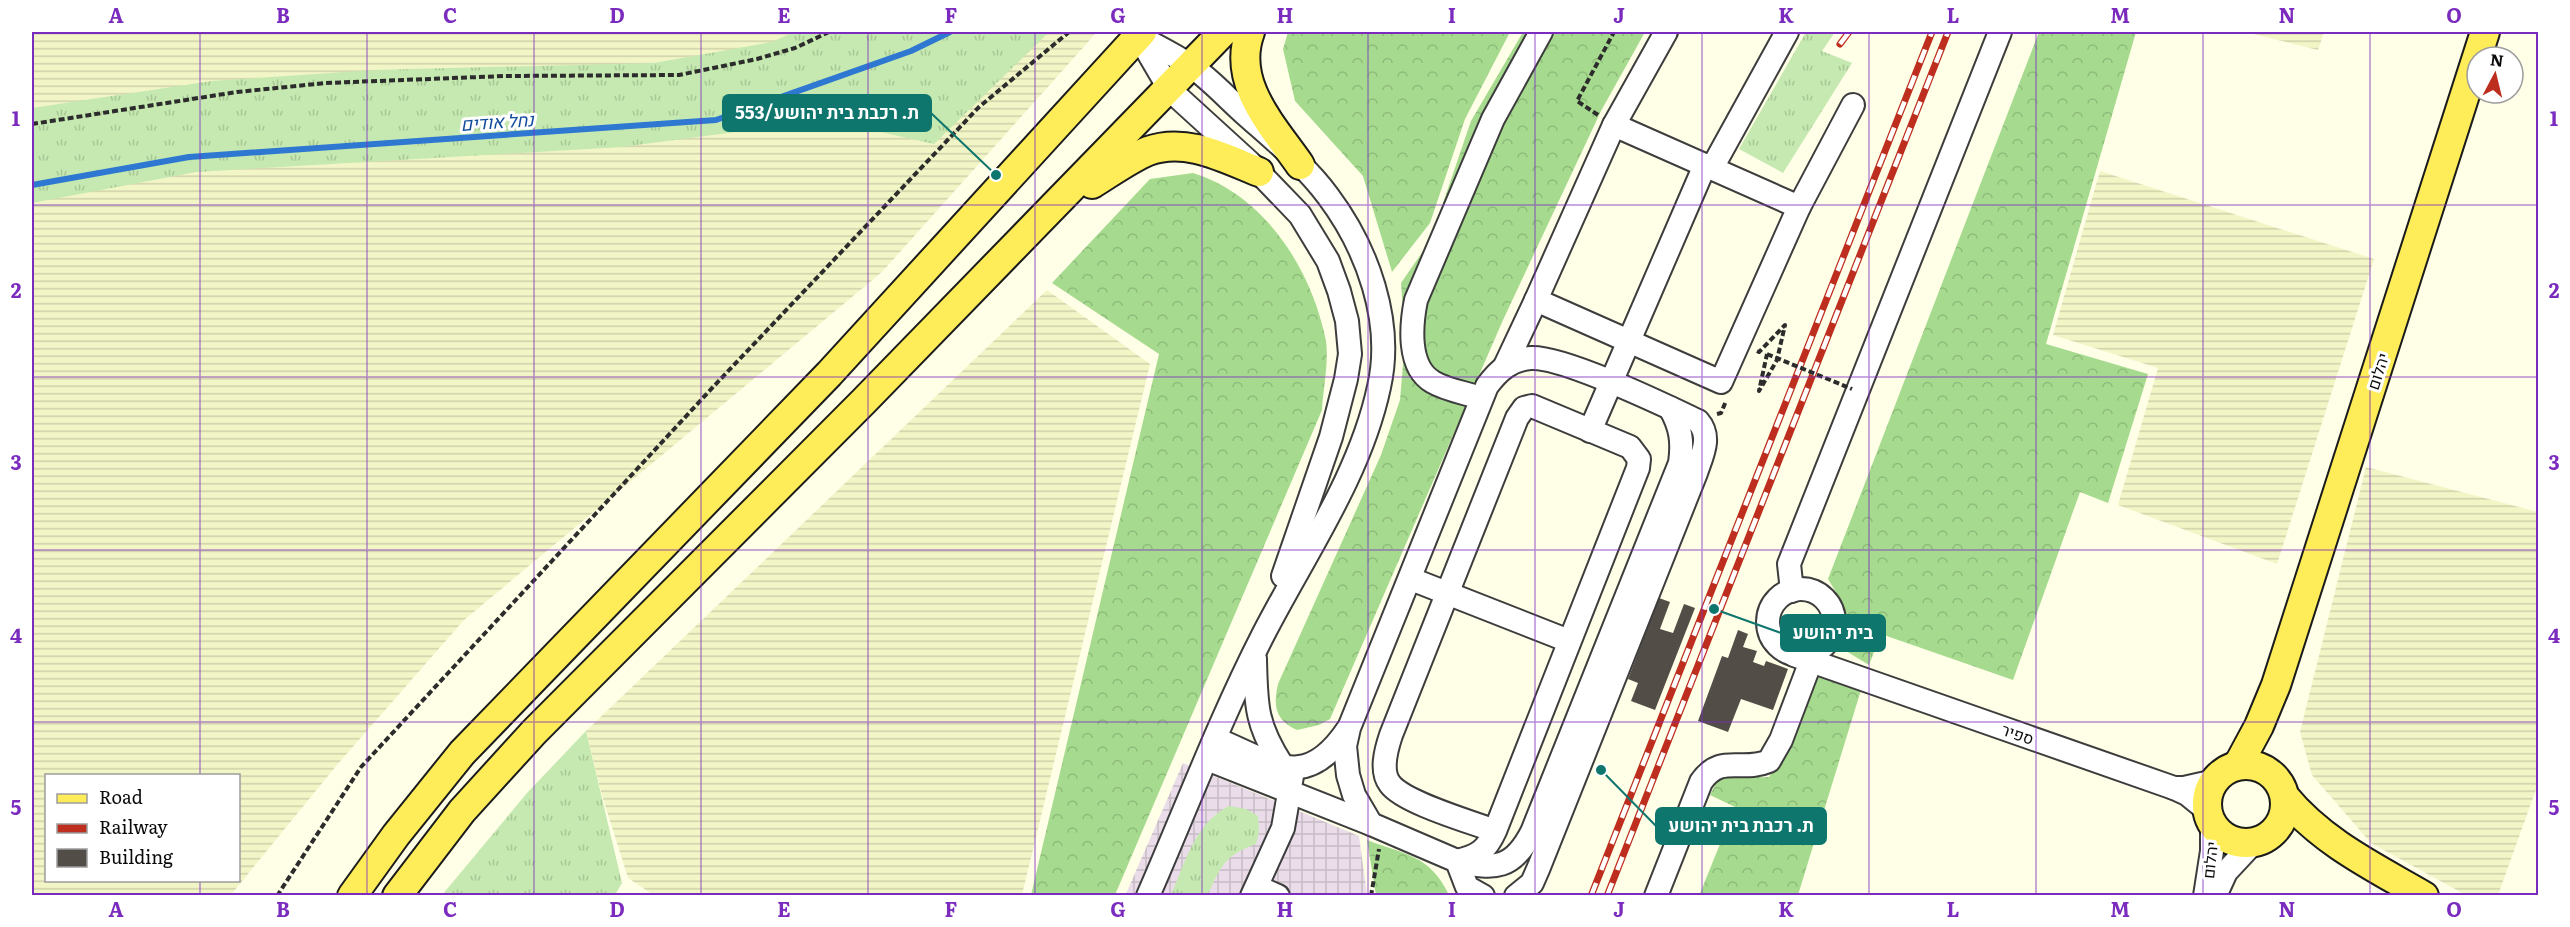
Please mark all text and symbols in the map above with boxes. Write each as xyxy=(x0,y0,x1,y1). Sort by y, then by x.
text: A xyxy=(108,0,124,29)
text: B xyxy=(276,0,290,29)
text: C xyxy=(443,0,457,29)
text: D xyxy=(609,0,625,29)
text: E xyxy=(777,0,791,29)
text: F xyxy=(945,0,958,29)
text: G xyxy=(1110,0,1126,29)
text: H xyxy=(1277,0,1293,29)
text: I xyxy=(1448,0,1456,29)
text: J xyxy=(1613,0,1625,29)
text: K xyxy=(1778,0,1794,29)
text: L xyxy=(1947,0,1960,29)
text: M xyxy=(2110,0,2130,29)
text: N xyxy=(2279,0,2295,29)
text: O xyxy=(2446,0,2462,29)
north arrow xyxy=(2465,45,2525,105)
text: N xyxy=(2489,46,2505,72)
callout: ת. רכבת בית יהושע/553 xyxy=(723,95,931,131)
text: ת. רכבת בית יהושע/553 xyxy=(735,98,919,125)
text: 1 xyxy=(12,102,20,132)
text: 1 xyxy=(2550,102,2558,132)
water label: נחל אודים xyxy=(460,105,536,137)
text: 2 xyxy=(11,274,22,304)
text: 2 xyxy=(2549,274,2560,304)
street label: יהלום xyxy=(2360,350,2394,392)
text: 3 xyxy=(10,446,22,476)
text: 3 xyxy=(2548,446,2560,476)
callout: בית יהושע xyxy=(1781,615,1885,651)
text: בית יהושע xyxy=(1793,618,1874,645)
text: 4 xyxy=(10,619,22,649)
text: 4 xyxy=(2548,619,2560,649)
street label: ספיר xyxy=(1999,716,2037,750)
legend xyxy=(45,774,240,882)
text: Road xyxy=(99,783,143,810)
text: 5 xyxy=(11,791,22,821)
text: 5 xyxy=(2549,791,2560,821)
callout: ת. רכבת בית יהושע xyxy=(1656,808,1826,844)
text: ת. רכבת בית יהושע xyxy=(1668,811,1814,838)
text: Railway xyxy=(99,813,168,840)
street label: יהלום xyxy=(2195,840,2223,880)
text: Building xyxy=(99,843,174,870)
text: A xyxy=(108,893,124,923)
text: B xyxy=(276,893,290,923)
text: C xyxy=(443,893,457,923)
text: D xyxy=(609,893,625,923)
text: E xyxy=(777,893,791,923)
text: F xyxy=(945,893,958,923)
text: G xyxy=(1110,893,1126,923)
text: H xyxy=(1277,893,1293,923)
text: I xyxy=(1448,893,1456,923)
text: J xyxy=(1613,893,1625,923)
text: K xyxy=(1778,893,1794,923)
text: L xyxy=(1947,893,1960,923)
text: M xyxy=(2110,893,2130,923)
text: N xyxy=(2279,893,2295,923)
text: O xyxy=(2446,893,2462,923)

